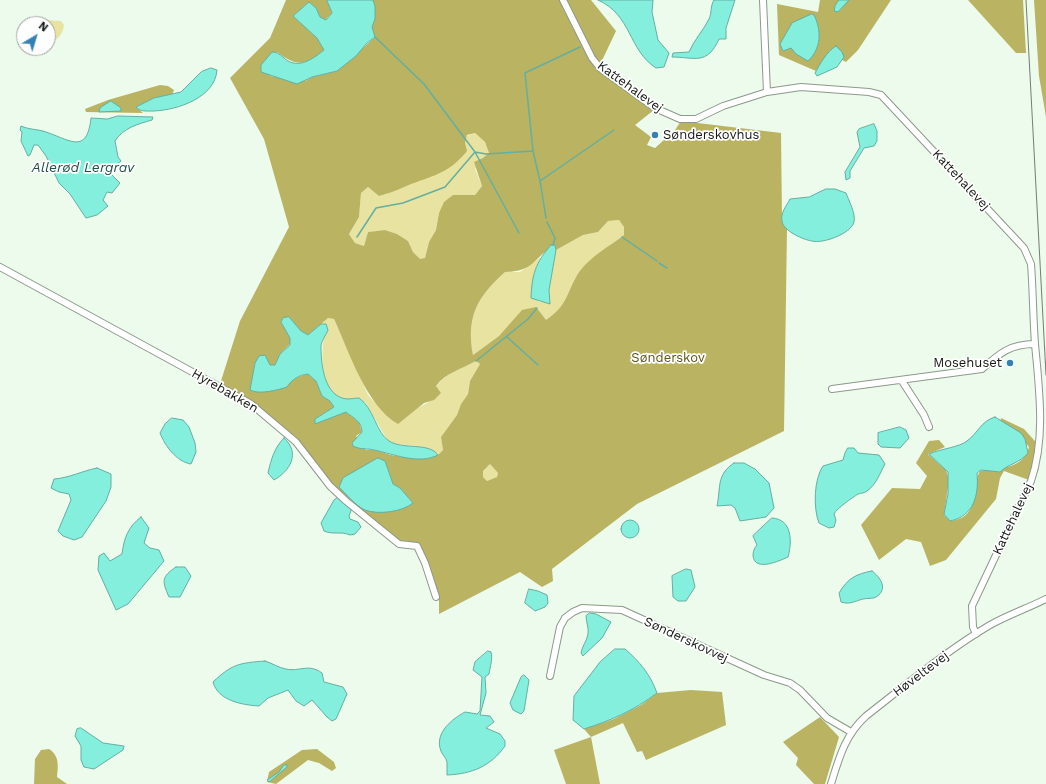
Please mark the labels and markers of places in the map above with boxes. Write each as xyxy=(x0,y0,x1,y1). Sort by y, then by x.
place label: Sønderskovhus xyxy=(663,127,759,143)
marker: Sønderskovhus xyxy=(650,130,660,140)
place label: Mosehuset xyxy=(933,355,1002,371)
marker: Mosehuset xyxy=(1005,358,1015,368)

